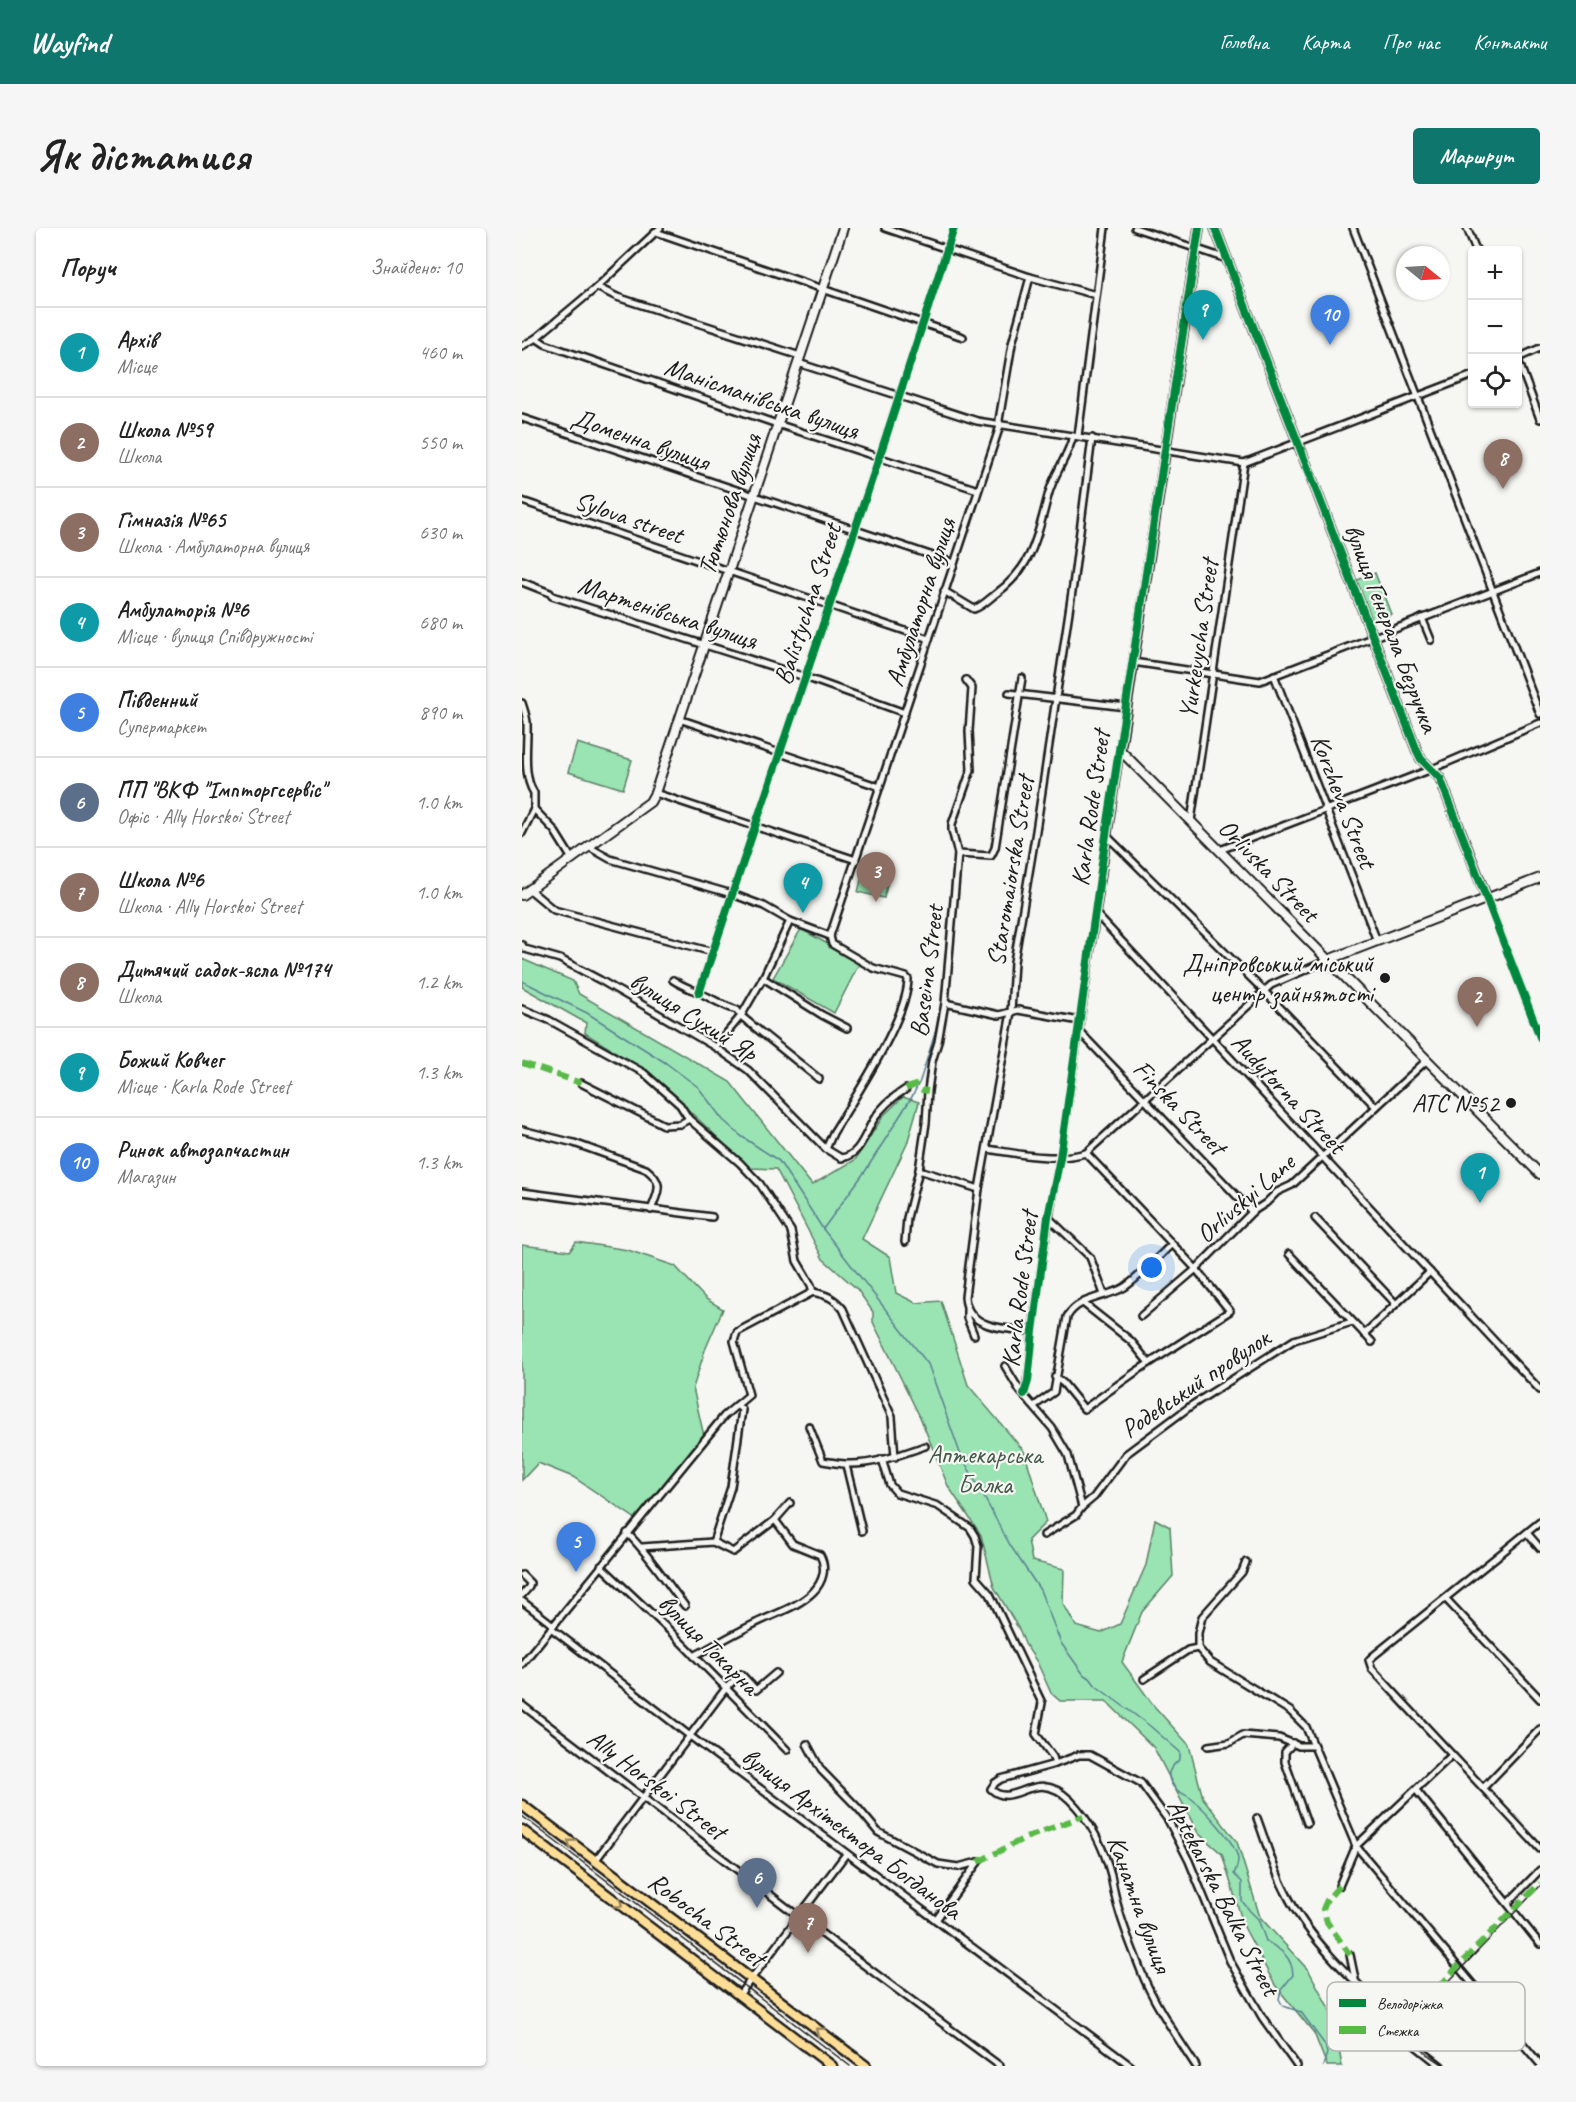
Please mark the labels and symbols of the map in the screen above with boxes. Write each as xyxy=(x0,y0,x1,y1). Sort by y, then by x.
north arrow xyxy=(1396,246,1450,300)
pin: 9 xyxy=(1184,291,1222,340)
pin: 10 xyxy=(1310,296,1350,345)
street label: Манісманівська вулиця xyxy=(660,350,865,448)
street label: Доменна вулиця xyxy=(568,401,716,479)
street label: Тютюнова вулиця xyxy=(690,428,770,579)
pin: 8 xyxy=(1484,440,1522,489)
street label: Sylova street xyxy=(570,484,690,552)
street label: Амбулаторна вулиця xyxy=(878,512,964,691)
street label: Balistychna Street xyxy=(766,517,850,689)
street label: вулиця Генерала Безручка xyxy=(1336,519,1447,739)
street label: Yurkevycha Street xyxy=(1171,554,1226,721)
street label: Мартенівська вулиця xyxy=(574,568,763,657)
street label: Karla Rode Street xyxy=(1063,725,1118,888)
street label: Korzheva Street xyxy=(1303,730,1385,875)
street label: Staromaiorska Street xyxy=(979,770,1042,969)
street label: Orlivska Street xyxy=(1211,812,1328,931)
pin: 3 xyxy=(856,852,896,902)
pin: 4 xyxy=(784,864,822,913)
street label: Baseina Street xyxy=(902,901,951,1039)
place label: Дніпровський міський центр зайнятості xyxy=(1183,947,1376,1010)
street label: вулиця Сухий Яр xyxy=(624,964,765,1069)
marker: Дніпровський міський центр зайнятості xyxy=(1378,971,1392,985)
pin: 2 xyxy=(1458,978,1496,1027)
street label: Audytorna Street xyxy=(1224,1026,1355,1162)
street label: Finska Street xyxy=(1126,1053,1236,1165)
place label: АТС №52 xyxy=(1412,1087,1501,1120)
marker: АТС №52 xyxy=(1504,1096,1518,1110)
street label: Orlivskyi Lane xyxy=(1189,1145,1303,1250)
pin: 1 xyxy=(1460,1154,1500,1203)
street label: Karla Rode Street xyxy=(994,1206,1046,1369)
your location xyxy=(1137,1253,1166,1282)
street label: Родевський провулок xyxy=(1114,1320,1278,1445)
park label: Аптекарська Балка xyxy=(928,1438,1045,1501)
pin: 5 xyxy=(556,1522,596,1572)
street label: вулиця Токарна xyxy=(651,1587,768,1704)
street label: Ally Horskoi Street xyxy=(581,1721,735,1849)
street label: вулиця Архітектора Богданова xyxy=(735,1740,970,1928)
street label: Aptekarska Balka Street xyxy=(1160,1793,1288,2003)
street label: Канатна вулиця xyxy=(1100,1831,1180,1979)
one-way arrow xyxy=(567,1839,578,1850)
pin: 6 xyxy=(738,1858,776,1908)
street label: Robocha Street xyxy=(642,1865,774,1976)
one-way arrow xyxy=(612,1896,623,1907)
pin: 7 xyxy=(788,1904,828,1953)
legend xyxy=(1327,1982,1525,2051)
text: Велодоріжка xyxy=(1377,1994,1444,2014)
text: Стежка xyxy=(1377,2021,1420,2041)
one-way arrow xyxy=(815,2027,826,2038)

